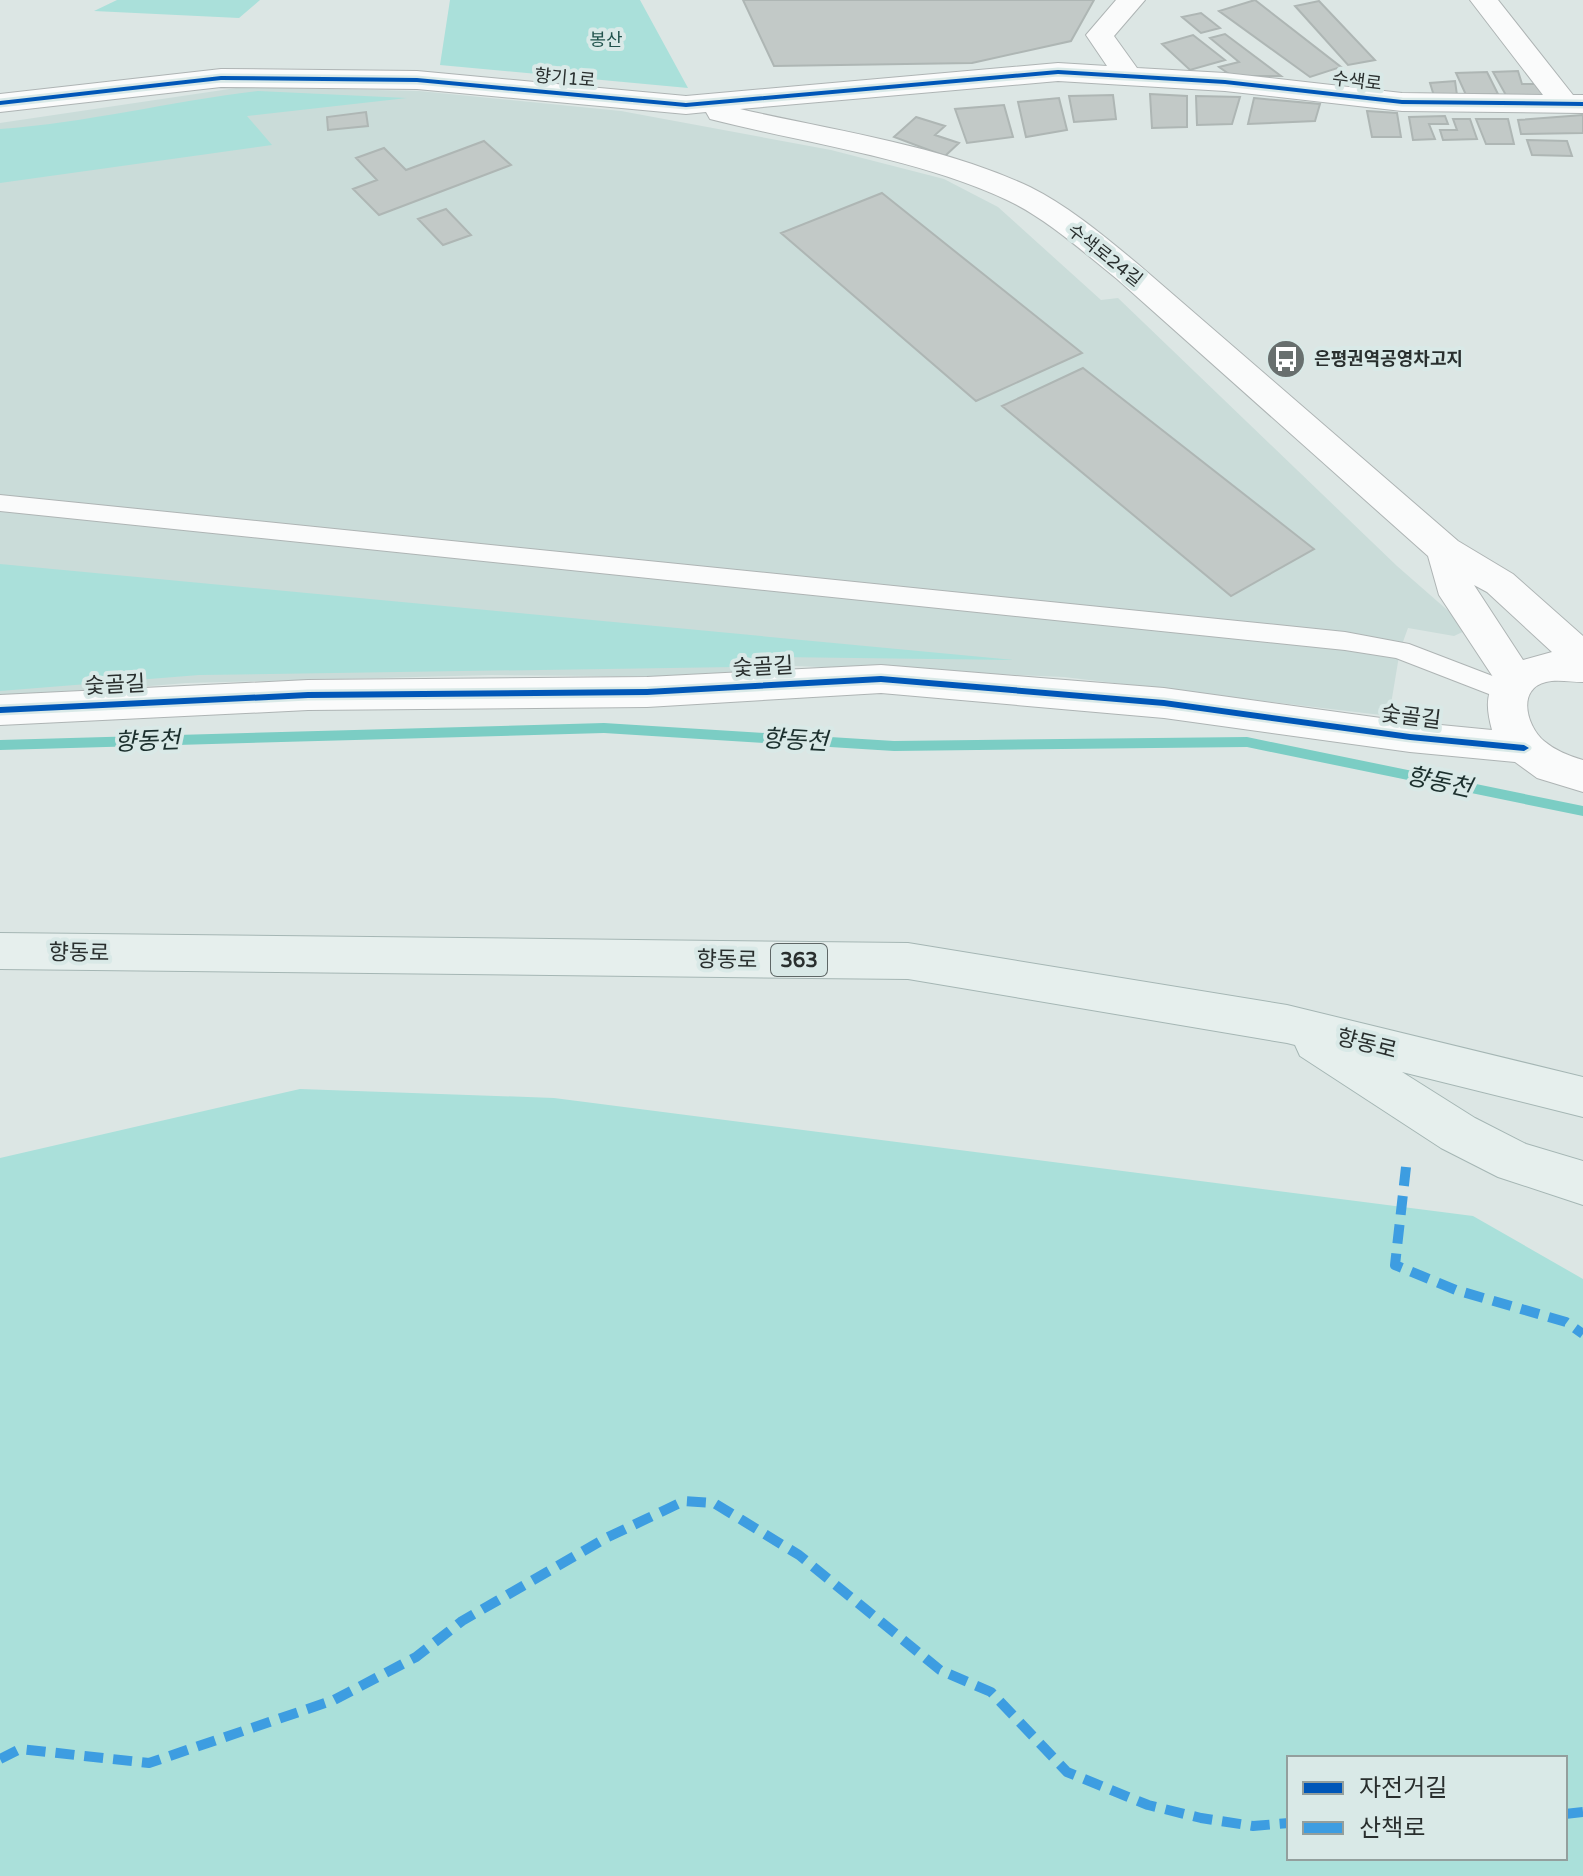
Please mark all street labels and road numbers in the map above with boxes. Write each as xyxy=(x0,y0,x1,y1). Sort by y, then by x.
street label: 향기1로 xyxy=(534,64,596,92)
street label: 수색로 xyxy=(1331,67,1383,95)
street label: 수색로24길 xyxy=(1063,219,1147,291)
street label: 숯골길 xyxy=(732,652,794,682)
street label: 숯골길 xyxy=(84,670,146,700)
street label: 숯골길 xyxy=(1379,700,1443,734)
street label: 향동로 xyxy=(48,939,110,967)
road number: 363 xyxy=(771,944,827,976)
street label: 향동로 xyxy=(696,946,758,974)
street label: 향동로 xyxy=(1334,1024,1399,1064)

